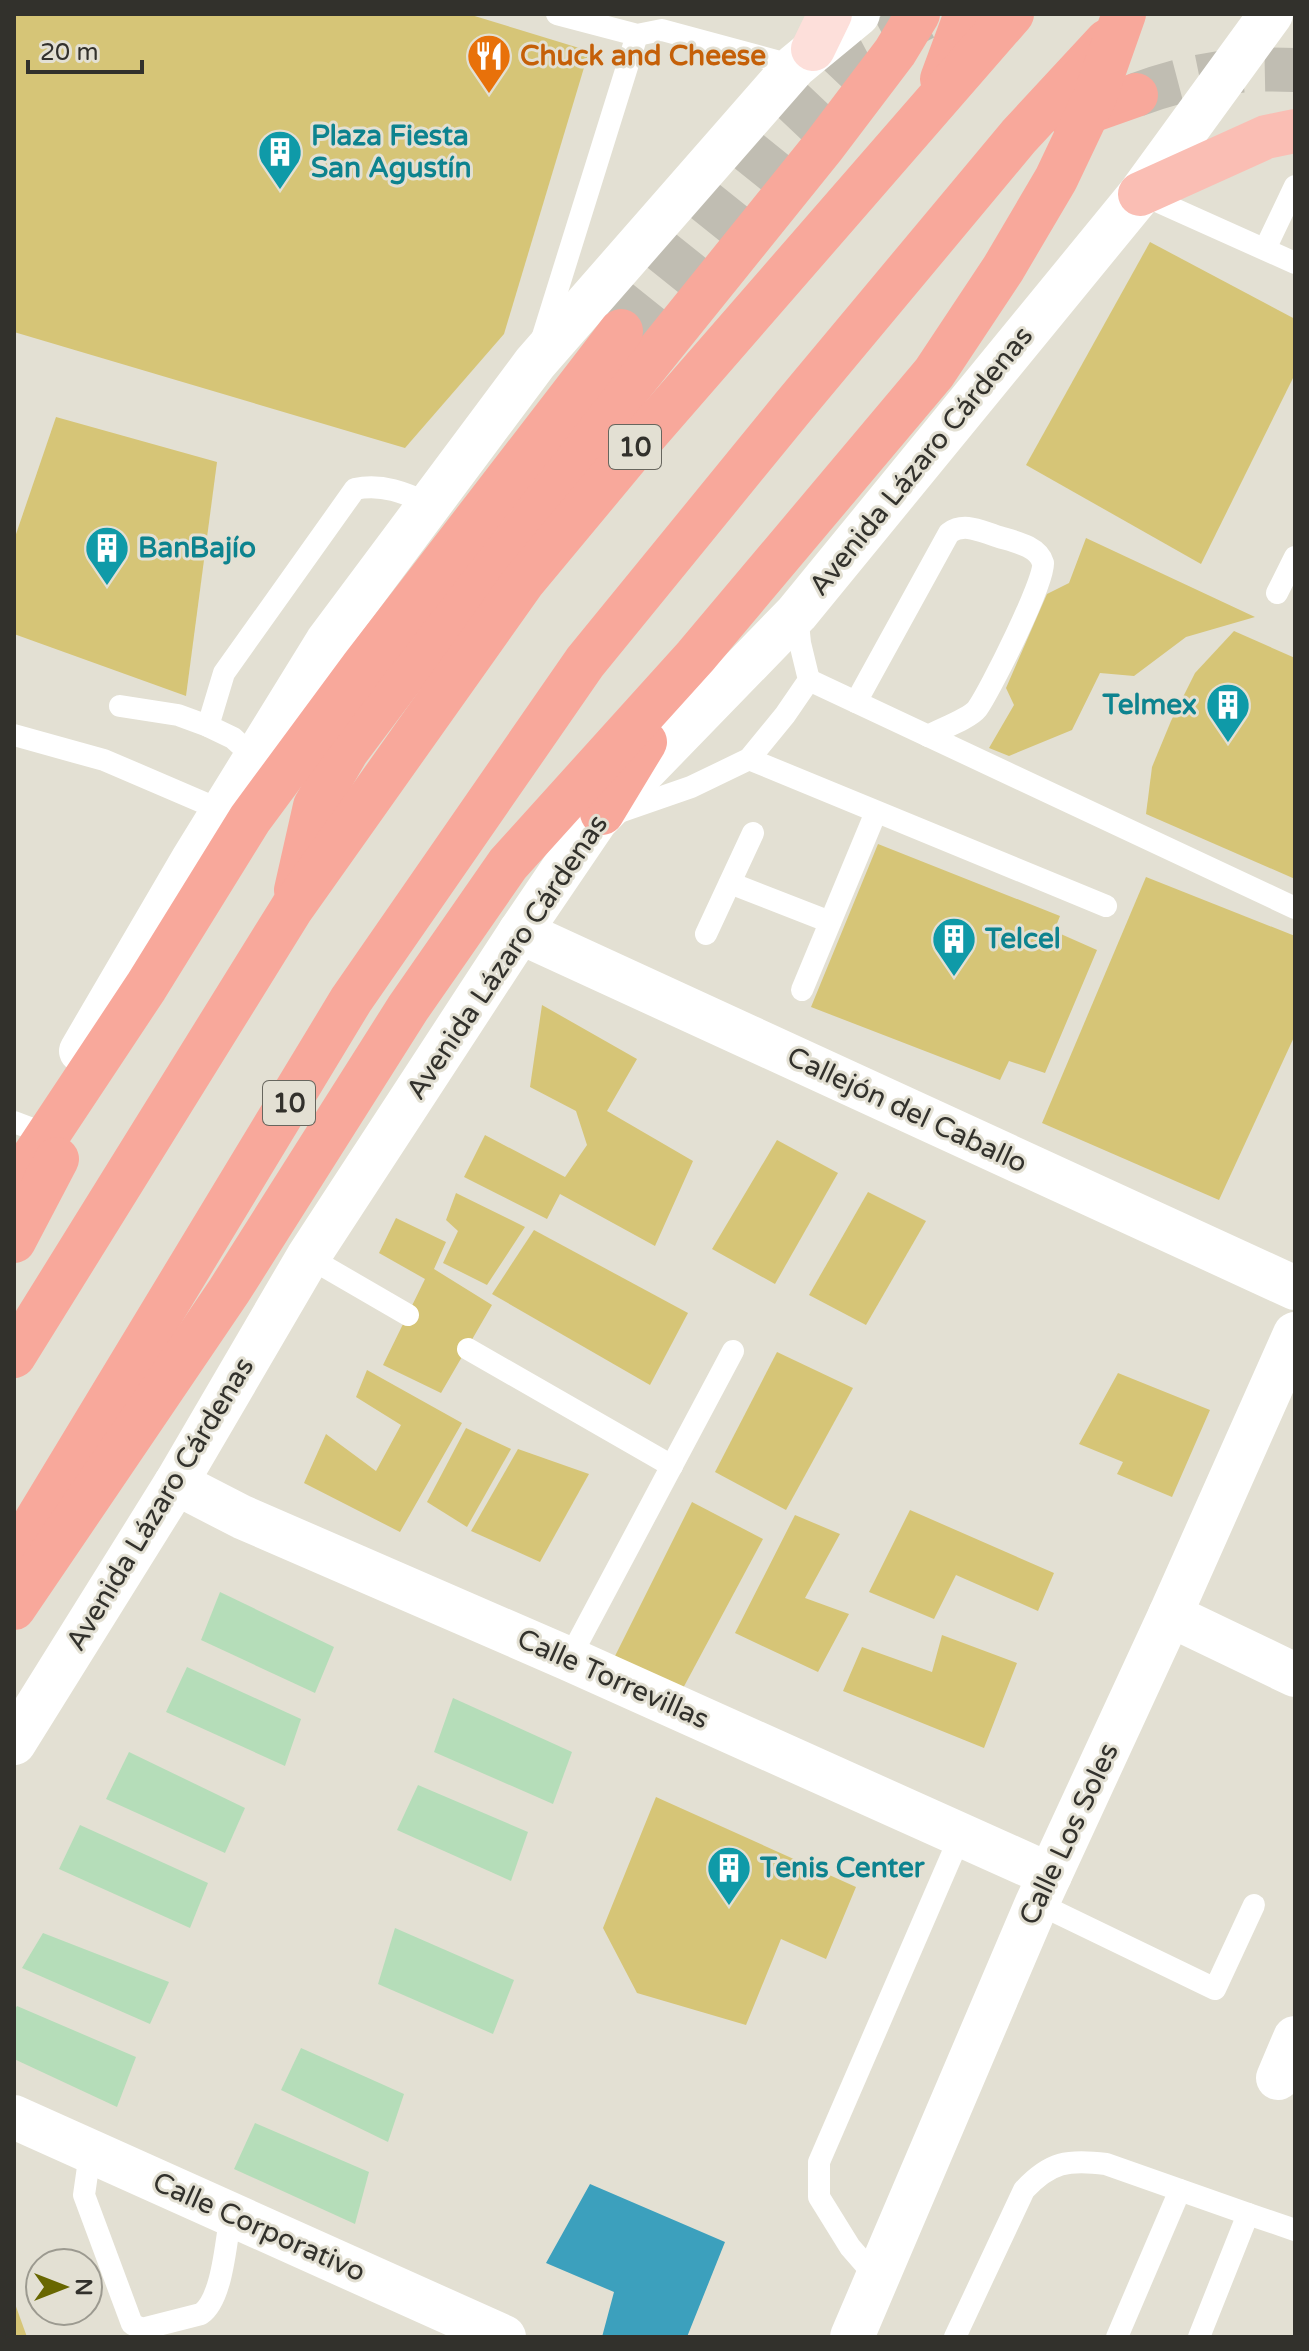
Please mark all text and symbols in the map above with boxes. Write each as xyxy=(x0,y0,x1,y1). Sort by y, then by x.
scale bar xyxy=(28,24,142,74)
restaurant icon: Chuck and Cheese xyxy=(465,32,513,95)
text: 20 m xyxy=(40,38,98,67)
place label: Chuck and Cheese xyxy=(520,39,766,73)
place label: Plaza Fiesta San Agustín xyxy=(311,119,472,185)
building icon: Plaza Fiesta San Agustín xyxy=(256,128,304,191)
street label: Avenida Lázaro Cárdenas xyxy=(802,320,1040,602)
road number: 10 xyxy=(609,425,661,469)
building icon: BanBajío xyxy=(83,524,131,587)
place label: BanBajío xyxy=(138,531,256,565)
building icon: Telmex xyxy=(1204,681,1252,744)
place label: Telmex xyxy=(1101,688,1197,722)
street label: Avenida Lázaro Cárdenas xyxy=(399,808,615,1106)
building icon: Telcel xyxy=(930,915,978,978)
place label: Telcel xyxy=(984,922,1061,956)
street label: Callejón del Caballo xyxy=(782,1039,1032,1181)
road number: 10 xyxy=(263,1081,315,1125)
street label: Avenida Lázaro Cárdenas xyxy=(59,1351,261,1657)
street label: Calle Torrevillas xyxy=(512,1622,714,1736)
street label: Calle Los Soles xyxy=(1012,1738,1126,1930)
building icon: Tenis Center xyxy=(705,1844,753,1907)
place label: Tenis Center xyxy=(759,1851,926,1885)
street label: Calle Corporativo xyxy=(147,2165,371,2289)
north arrow xyxy=(24,2247,104,2327)
text: N xyxy=(70,2278,96,2296)

